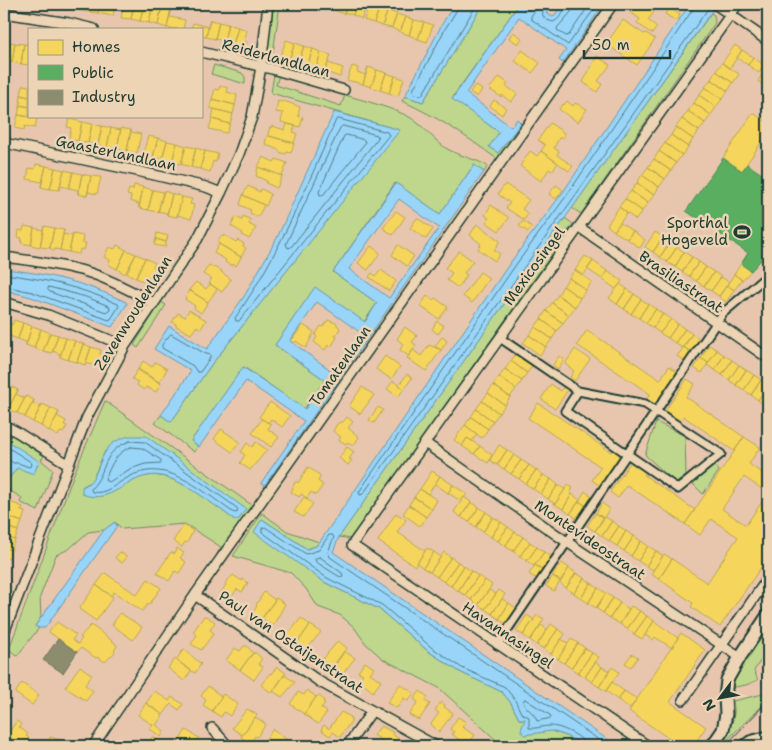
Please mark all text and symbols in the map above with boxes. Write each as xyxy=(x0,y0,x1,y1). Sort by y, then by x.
legend xyxy=(28,28,202,118)
scale bar xyxy=(584,28,671,60)
street label: Reiderlandlaan xyxy=(220,34,332,82)
text: 50 m xyxy=(592,35,630,55)
text: Homes xyxy=(72,37,120,57)
text: Public xyxy=(72,63,114,83)
text: Industry xyxy=(72,87,136,107)
street label: Gaasterlandlaan xyxy=(54,130,178,176)
place label: Sporthal Hogeveld xyxy=(661,213,728,250)
street label: Mexicosingel xyxy=(499,222,570,309)
sports icon: Sporthal Hogeveld xyxy=(732,222,752,242)
street label: Brasiliastraat xyxy=(635,246,727,318)
street label: Zevenwoudenlaan xyxy=(90,252,176,374)
street label: Tomatenlaan xyxy=(305,322,375,410)
street label: Montevideostraat xyxy=(531,495,649,585)
street label: Paul van Ostaijenstraat xyxy=(215,586,367,698)
street label: Havannasingel xyxy=(458,597,558,673)
north arrow xyxy=(694,672,744,722)
text: N xyxy=(698,695,720,714)

